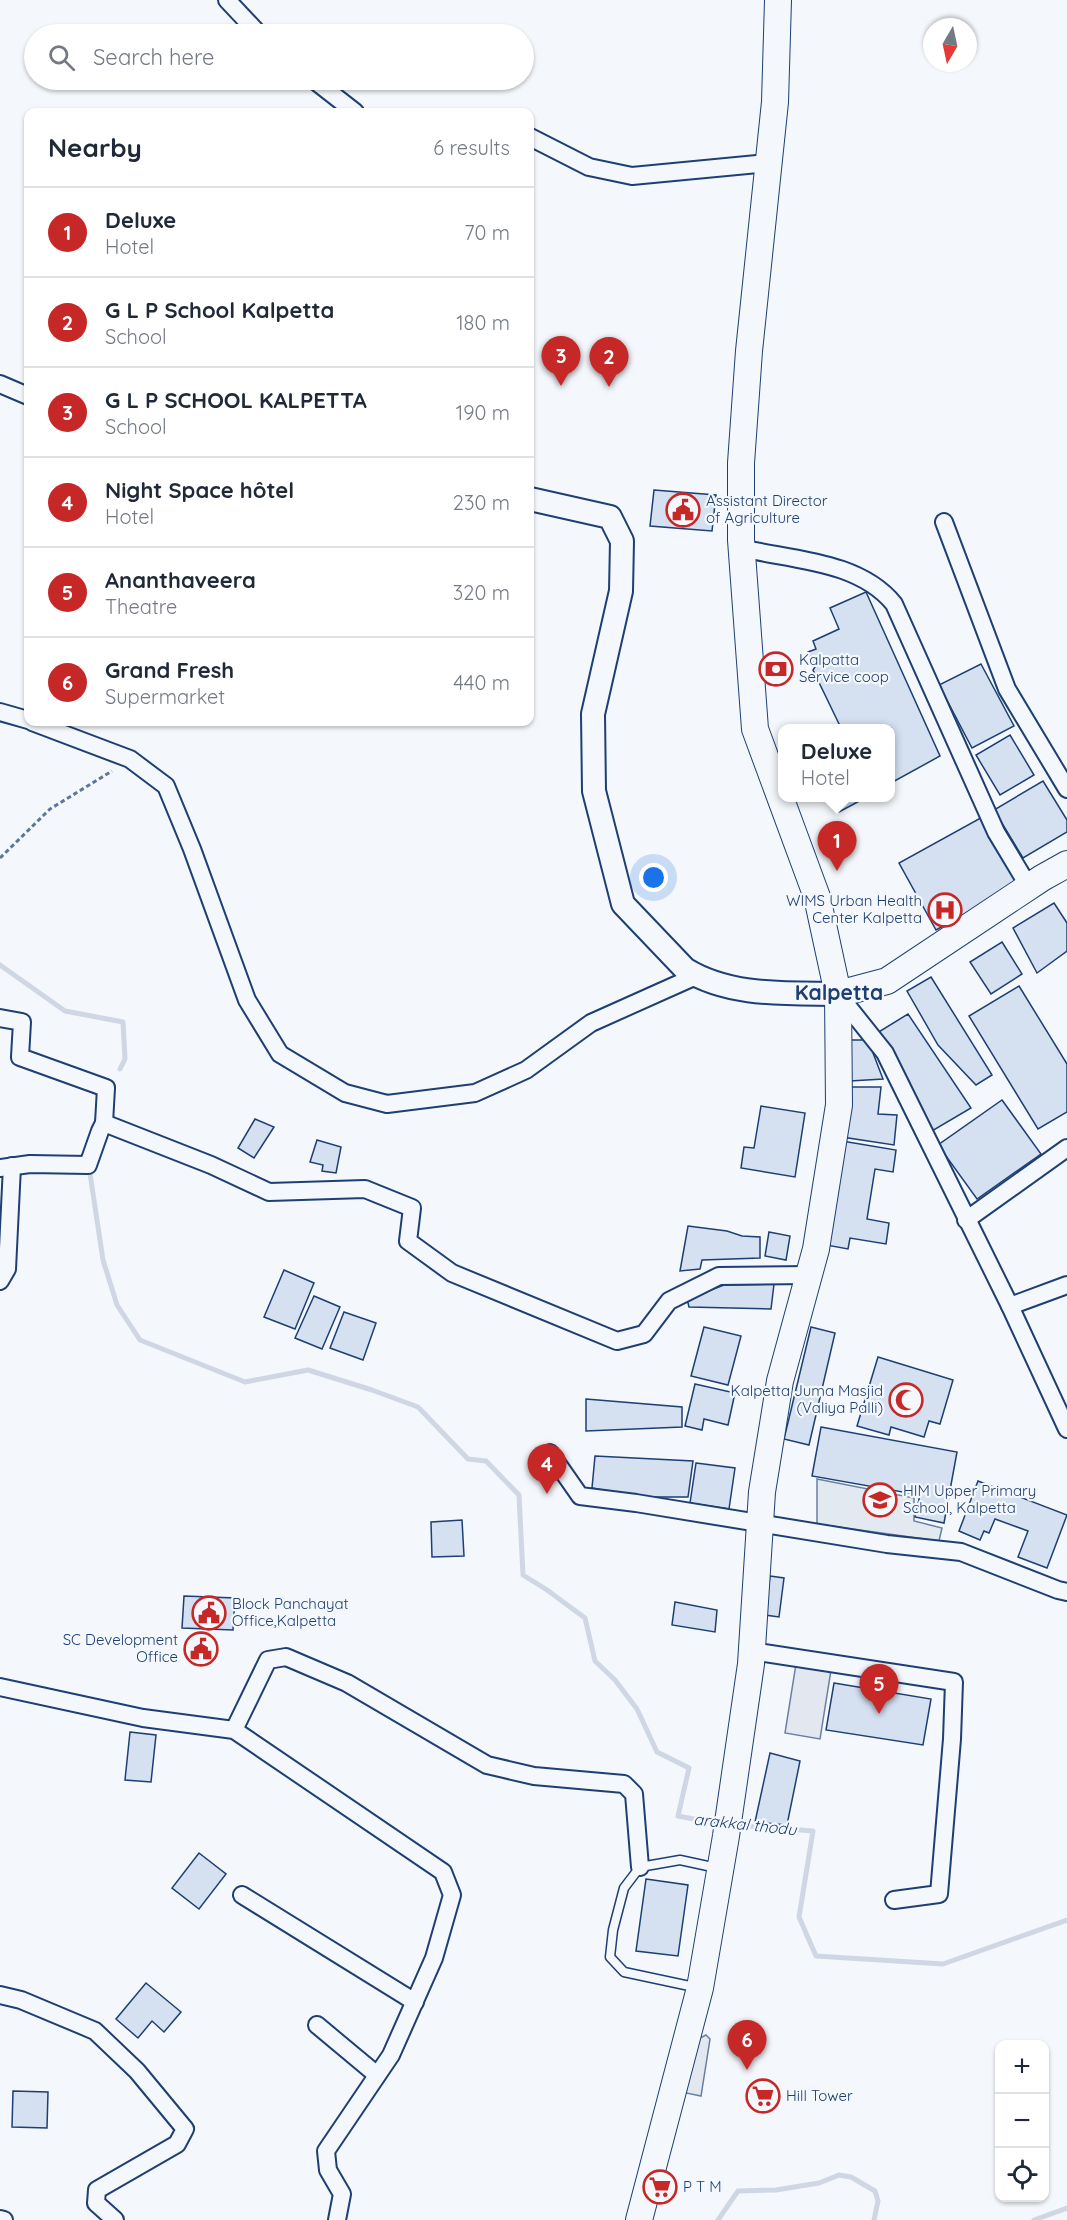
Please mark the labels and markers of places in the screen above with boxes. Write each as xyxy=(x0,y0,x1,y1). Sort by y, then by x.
pin: 3 xyxy=(542,336,580,386)
pin: 2 xyxy=(590,338,628,387)
place label: Assistant Director of Agriculture xyxy=(706,491,828,527)
public building icon: Assistant Director of Agriculture xyxy=(665,492,701,528)
place label: Kalpatta Service coop xyxy=(799,650,889,686)
bank icon: Kalpatta Service coop xyxy=(758,651,794,687)
pin: 1 xyxy=(818,822,856,871)
place label: WIMS Urban Health Center Kalpetta xyxy=(786,891,922,927)
hospital icon: WIMS Urban Health Center Kalpetta xyxy=(927,892,963,928)
place label: Kalpetta Juma Masjid (Valiya Palli) xyxy=(731,1381,883,1417)
mosque icon: Kalpetta Juma Masjid (Valiya Palli) xyxy=(888,1382,924,1418)
pin: 4 xyxy=(528,1444,566,1494)
place label: HIM Upper Primary School, Kalpetta xyxy=(903,1481,1036,1517)
school or university icon: HIM Upper Primary School, Kalpetta xyxy=(862,1482,898,1518)
place label: Block Panchayat Office,Kalpetta xyxy=(232,1594,349,1630)
public building icon: Block Panchayat Office,Kalpetta xyxy=(191,1595,227,1631)
place label: SC Development Office xyxy=(63,1630,178,1666)
public building icon: SC Development Office xyxy=(183,1631,219,1667)
pin: 5 xyxy=(860,1664,898,1714)
pin: 6 xyxy=(728,2020,766,2070)
supermarket icon: Hill Tower xyxy=(745,2078,781,2114)
place label: Hill Tower xyxy=(786,2086,853,2105)
supermarket icon: P T M xyxy=(642,2169,678,2205)
place label: P T M xyxy=(683,2177,722,2196)

